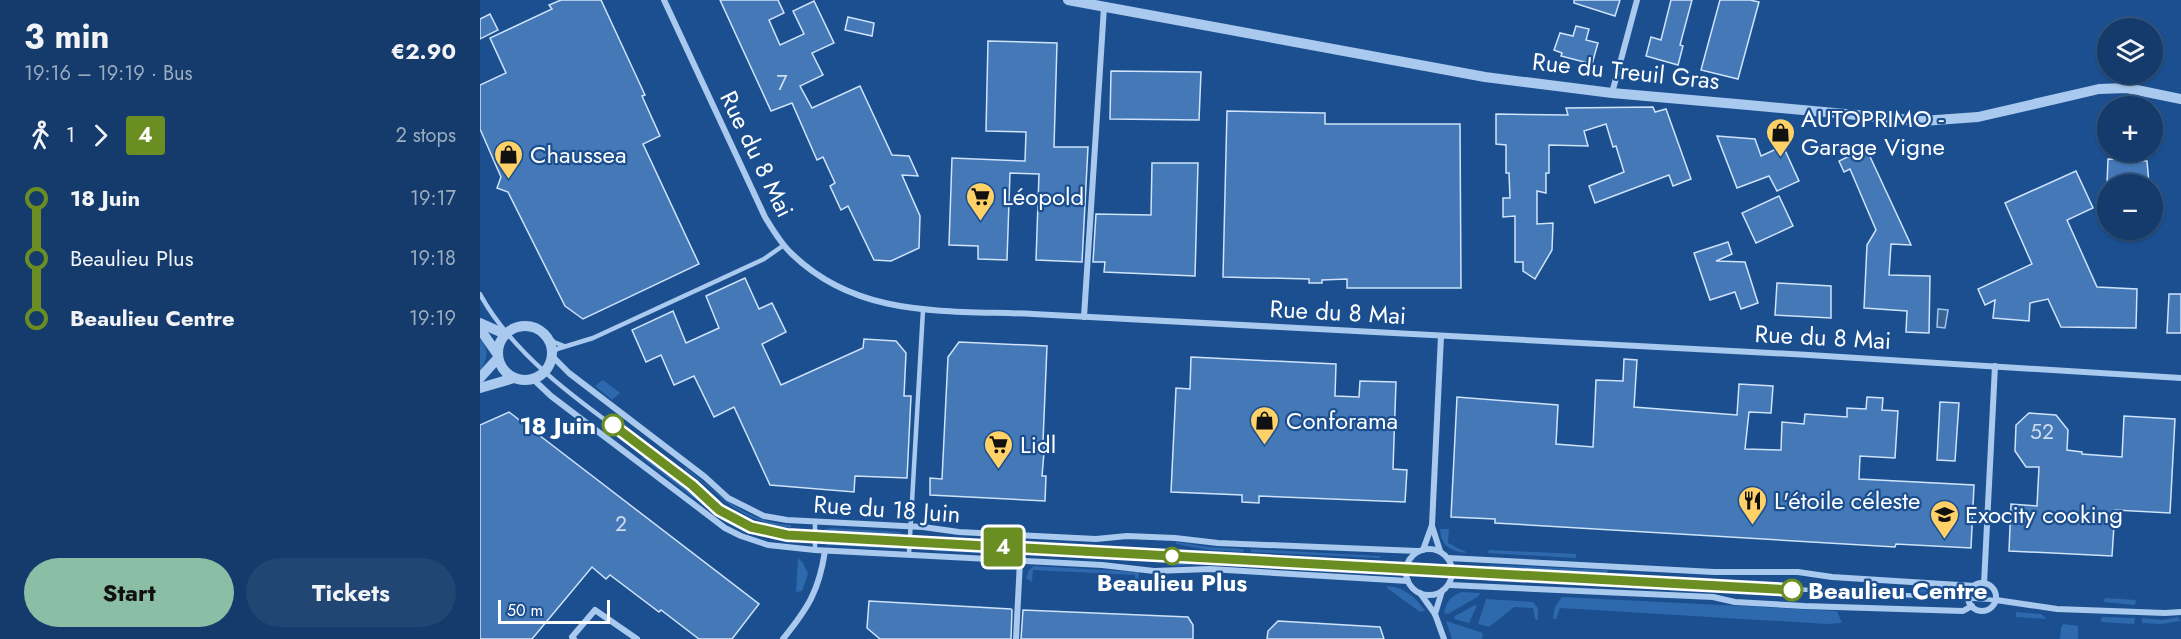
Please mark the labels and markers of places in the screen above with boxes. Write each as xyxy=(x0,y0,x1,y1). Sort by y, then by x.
place label: AUTOPRIMO - Garage Vigne xyxy=(1801,101,1945,164)
shop icon: AUTOPRIMO - Garage Vigne xyxy=(1764,116,1796,158)
place label: Chaussea xyxy=(530,137,626,172)
shop icon: Chaussea xyxy=(493,138,525,180)
place label: Léopold xyxy=(1002,179,1084,214)
supermarket icon: Léopold xyxy=(965,180,997,222)
place label: Conforama xyxy=(1286,403,1398,438)
shop icon: Conforama xyxy=(1249,404,1281,446)
place label: 18 Juin xyxy=(519,408,596,443)
marker: 18 Juin xyxy=(602,414,624,436)
place label: Lidl xyxy=(1020,427,1056,462)
supermarket icon: Lidl xyxy=(983,428,1015,470)
place label: L'étoile céleste xyxy=(1774,483,1920,518)
restaurant icon: L'étoile céleste xyxy=(1737,484,1769,526)
place label: Exocity cooking xyxy=(1965,497,2123,532)
school or university icon: Exocity cooking xyxy=(1928,498,1960,540)
marker: Beaulieu Plus xyxy=(1163,547,1181,565)
place label: Beaulieu Plus xyxy=(1097,565,1247,600)
place label: Beaulieu Centre xyxy=(1808,573,1988,608)
marker: Beaulieu Centre xyxy=(1781,579,1803,601)

